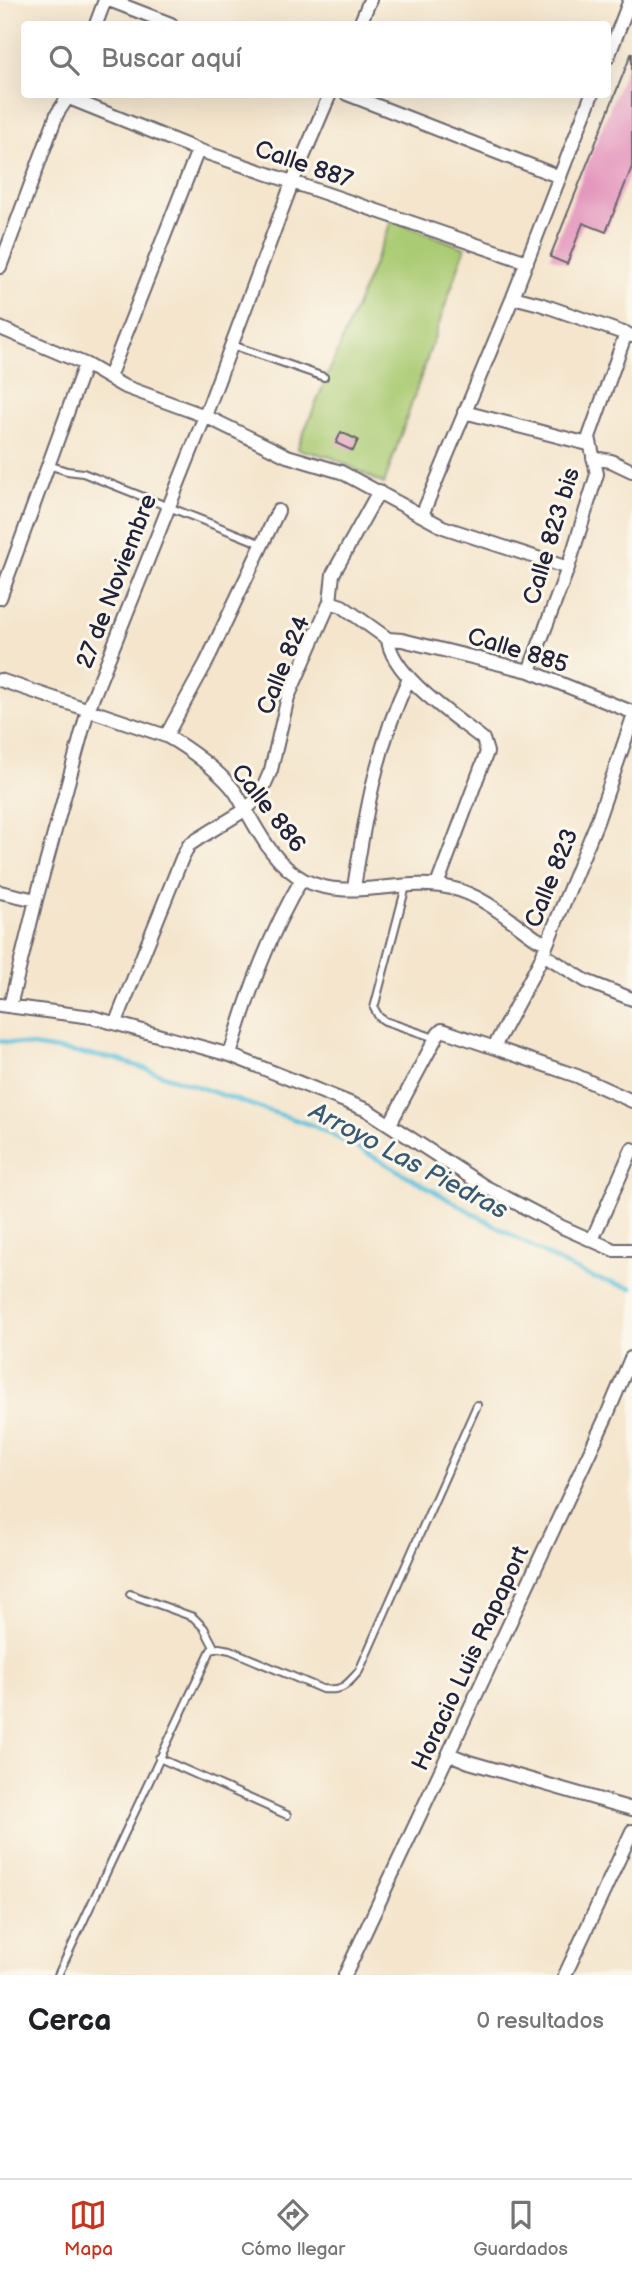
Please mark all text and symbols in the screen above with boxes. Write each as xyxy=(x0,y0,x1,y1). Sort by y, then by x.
search box xyxy=(21,21,611,98)
icon: search xyxy=(45,41,83,79)
text: Buscar aquí xyxy=(101,44,242,75)
street label: Calle 887 xyxy=(251,134,357,195)
street label: Calle 823 bis xyxy=(517,464,586,608)
street label: 27 de Noviembre xyxy=(70,490,163,672)
street label: Calle 824 xyxy=(250,611,317,719)
street label: Calle 885 xyxy=(464,621,572,679)
street label: Calle 886 xyxy=(225,758,312,858)
street label: Calle 823 xyxy=(518,824,584,932)
water label: Arroyo Las Piedras xyxy=(302,1095,513,1227)
street label: Horacio Luis Rapaport xyxy=(406,1541,536,1775)
text: Cerca xyxy=(28,2003,111,2039)
text: 0 resultados xyxy=(476,2007,604,2035)
tab: Mapa xyxy=(64,2196,113,2261)
tab: Cómo llegar xyxy=(241,2196,345,2261)
tab: Guardados xyxy=(473,2196,568,2261)

